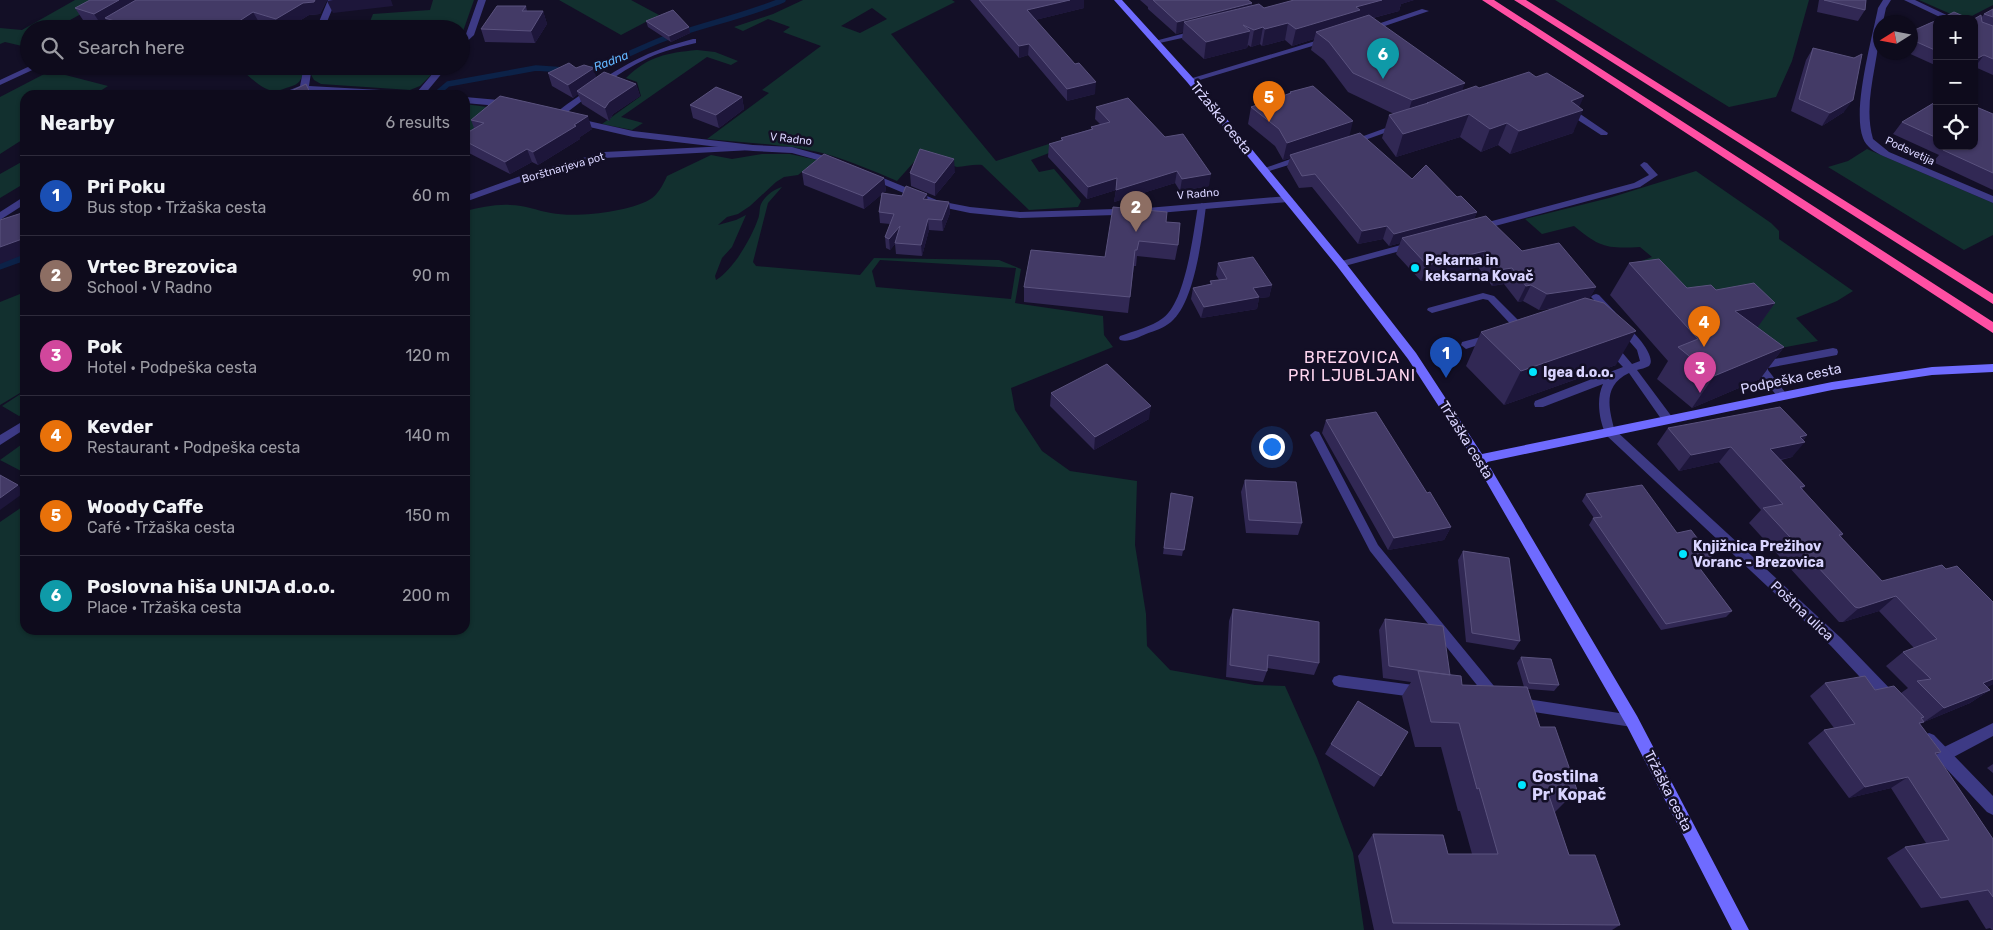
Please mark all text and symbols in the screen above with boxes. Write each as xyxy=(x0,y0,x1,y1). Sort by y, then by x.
north arrow xyxy=(1873,15,1918,60)
map controls xyxy=(1933,15,1978,150)
button: + xyxy=(1933,15,1978,60)
search box xyxy=(20,20,470,75)
icon: search xyxy=(38,34,66,62)
text: Search here xyxy=(78,36,185,59)
pin: 6 xyxy=(1367,38,1399,79)
water label: Radna xyxy=(592,48,630,74)
button: − xyxy=(1933,60,1978,105)
street label: Tržaška cesta xyxy=(1187,78,1255,158)
pin: 5 xyxy=(1253,81,1285,122)
button: locate xyxy=(1933,105,1978,150)
text: Nearby xyxy=(40,110,115,135)
text: 6 results xyxy=(385,113,450,132)
street label: V Radno xyxy=(769,130,813,148)
street label: Podsvetija xyxy=(1883,134,1937,168)
street label: Borštnarjeva pot xyxy=(520,150,606,186)
text: Pri Poku xyxy=(87,175,166,198)
text: 1 xyxy=(52,186,60,205)
text: 60 m xyxy=(412,186,450,205)
street label: V Radno xyxy=(1176,186,1220,202)
pin: 2 xyxy=(1120,191,1152,232)
text: Bus stop · Tržaška cesta xyxy=(87,198,266,217)
place label: Pekarna in keksarna Kovač xyxy=(1425,252,1534,285)
text: Vrtec Brezovica xyxy=(87,255,238,278)
marker: Pekarna in keksarna Kovač xyxy=(1409,262,1421,274)
text: 2 xyxy=(51,266,61,285)
text: 90 m xyxy=(412,266,450,285)
text: School · V Radno xyxy=(87,278,212,297)
pin: 4 xyxy=(1688,306,1720,347)
text: Pok xyxy=(87,335,122,358)
pin: 1 xyxy=(1430,337,1462,378)
text: 3 xyxy=(51,346,61,365)
text: 120 m xyxy=(405,346,450,365)
district label: BREZOVICA PRI LJUBLJANI xyxy=(1288,348,1416,385)
pin: 3 xyxy=(1684,352,1716,393)
text: Hotel · Podpeška cesta xyxy=(87,358,257,377)
street label: Podpeška cesta xyxy=(1739,360,1843,398)
place label: Igea d.o.o. xyxy=(1543,364,1614,381)
marker: Igea d.o.o. xyxy=(1527,366,1539,378)
street label: Tržaška cesta xyxy=(1435,398,1497,482)
text: Kevder xyxy=(87,415,153,438)
text: 4 xyxy=(51,426,61,445)
text: 140 m xyxy=(405,426,450,445)
your location xyxy=(1259,434,1285,460)
text: Restaurant · Podpeška cesta xyxy=(87,438,300,457)
text: Woody Caffe xyxy=(87,495,204,518)
text: 5 xyxy=(51,506,61,525)
text: 150 m xyxy=(405,506,450,525)
text: Café · Tržaška cesta xyxy=(87,518,235,537)
place label: Knjižnica Prežihov Voranc - Brezovica xyxy=(1693,538,1824,571)
marker: Knjižnica Prežihov Voranc - Brezovica xyxy=(1677,548,1689,560)
text: Poslovna hiša UNIJA d.o.o. xyxy=(87,575,335,598)
street label: Poštna ulica xyxy=(1767,578,1837,644)
text: 6 xyxy=(51,586,61,605)
text: 200 m xyxy=(402,586,450,605)
text: Place · Tržaška cesta xyxy=(87,598,242,617)
street label: Tržaška cesta xyxy=(1640,748,1696,834)
place label: Gostilna Pr' Kopač xyxy=(1532,767,1606,804)
marker: Gostilna Pr' Kopač xyxy=(1516,779,1528,791)

